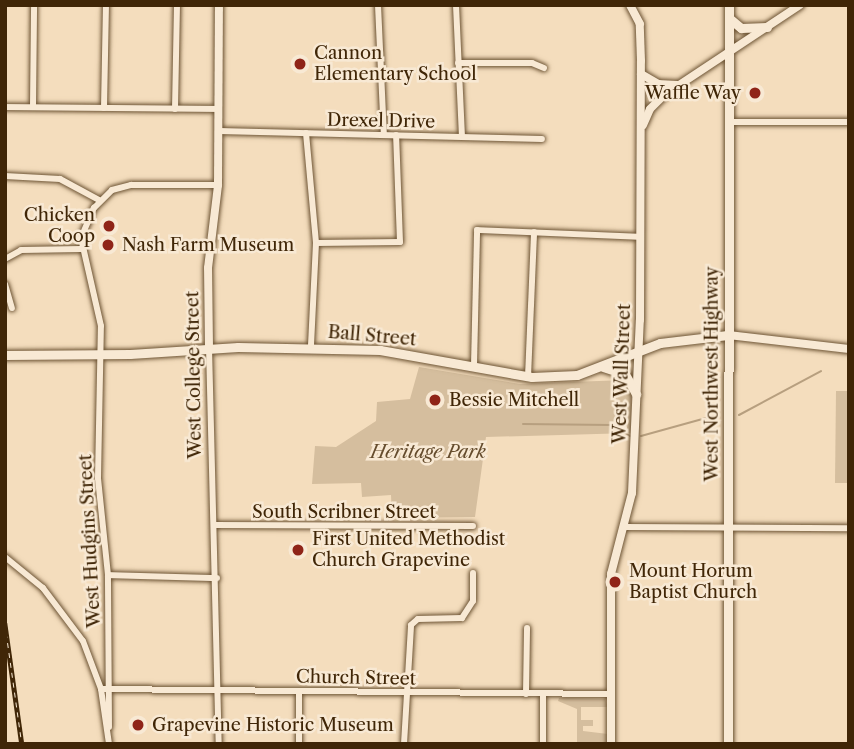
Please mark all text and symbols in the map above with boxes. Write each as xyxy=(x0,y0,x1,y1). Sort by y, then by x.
place label: Cannon Elementary School xyxy=(314,43,477,86)
marker: Cannon Elementary School xyxy=(292,56,308,72)
place label: Waffle Way xyxy=(644,82,741,104)
marker: Waffle Way xyxy=(747,85,763,101)
street label: Drexel Drive xyxy=(327,109,435,133)
place label: Chicken Coop xyxy=(24,205,95,248)
marker: Chicken Coop xyxy=(101,218,117,234)
place label: Nash Farm Museum xyxy=(122,234,294,256)
marker: Nash Farm Museum xyxy=(100,237,116,253)
street label: West Northwest Highway xyxy=(701,266,723,482)
street label: West College Street xyxy=(182,291,206,459)
street label: West Wall Street xyxy=(609,303,635,445)
street label: Ball Street xyxy=(327,321,417,351)
place label: Bessie Mitchell xyxy=(449,389,579,411)
marker: Bessie Mitchell xyxy=(427,392,443,408)
park label: Heritage Park xyxy=(370,441,486,463)
street label: West Hudgins Street xyxy=(75,453,105,629)
street label: South Scribner Street xyxy=(252,501,436,523)
place label: First United Methodist Church Grapevine xyxy=(312,529,505,572)
marker: First United Methodist Church Grapevine xyxy=(290,542,306,558)
place label: Mount Horum Baptist Church xyxy=(629,561,757,604)
marker: Mount Horum Baptist Church xyxy=(607,574,623,590)
street label: Church Street xyxy=(296,666,416,690)
place label: Grapevine Historic Museum xyxy=(152,714,394,736)
marker: Grapevine Historic Museum xyxy=(130,717,146,733)

